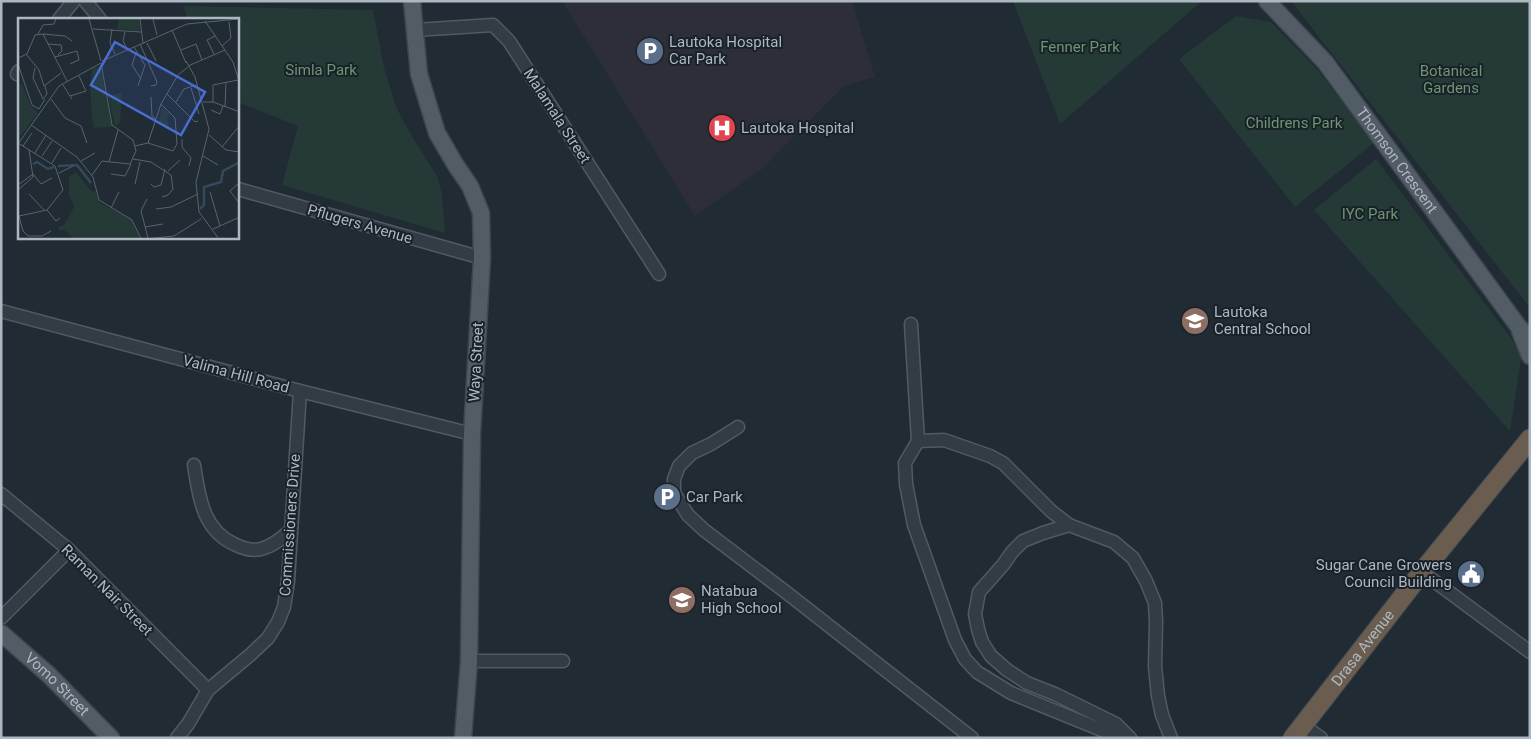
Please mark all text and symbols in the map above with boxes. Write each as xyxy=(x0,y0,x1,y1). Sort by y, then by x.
inset map xyxy=(18,18,239,239)
place label: Lautoka Hospital Car Park xyxy=(669,33,782,68)
parking icon: Lautoka Hospital Car Park xyxy=(635,36,665,66)
park label: Fenner Park xyxy=(1040,38,1120,56)
park label: Simla Park xyxy=(285,61,357,79)
park label: Botanical Gardens xyxy=(1420,62,1482,97)
street label: Malamala Street xyxy=(520,65,594,167)
street label: Thomson Crescent xyxy=(1352,104,1442,217)
hospital icon: Lautoka Hospital xyxy=(707,113,737,143)
park label: Childrens Park xyxy=(1246,114,1343,132)
place label: Lautoka Hospital xyxy=(741,119,854,137)
street label: Pflugers Avenue xyxy=(305,200,415,248)
park label: IYC Park xyxy=(1342,205,1399,223)
place label: Lautoka Central School xyxy=(1214,303,1311,338)
school or university icon: Lautoka Central School xyxy=(1180,306,1210,336)
street label: Waya Street xyxy=(465,322,487,402)
street label: Valima Hill Road xyxy=(181,351,291,397)
street label: Commissioners Drive xyxy=(276,453,304,597)
parking icon: Car Park xyxy=(652,482,682,512)
place label: Car Park xyxy=(686,488,743,506)
street label: Raman Nair Street xyxy=(58,541,156,639)
place label: Sugar Cane Growers Council Building xyxy=(1316,556,1452,591)
public building icon: Sugar Cane Growers Council Building xyxy=(1456,559,1486,589)
place label: Natabua High School xyxy=(701,582,782,617)
school or university icon: Natabua High School xyxy=(667,585,697,615)
street label: Drasa Avenue xyxy=(1328,606,1398,690)
street label: Vomo Street xyxy=(21,649,93,720)

